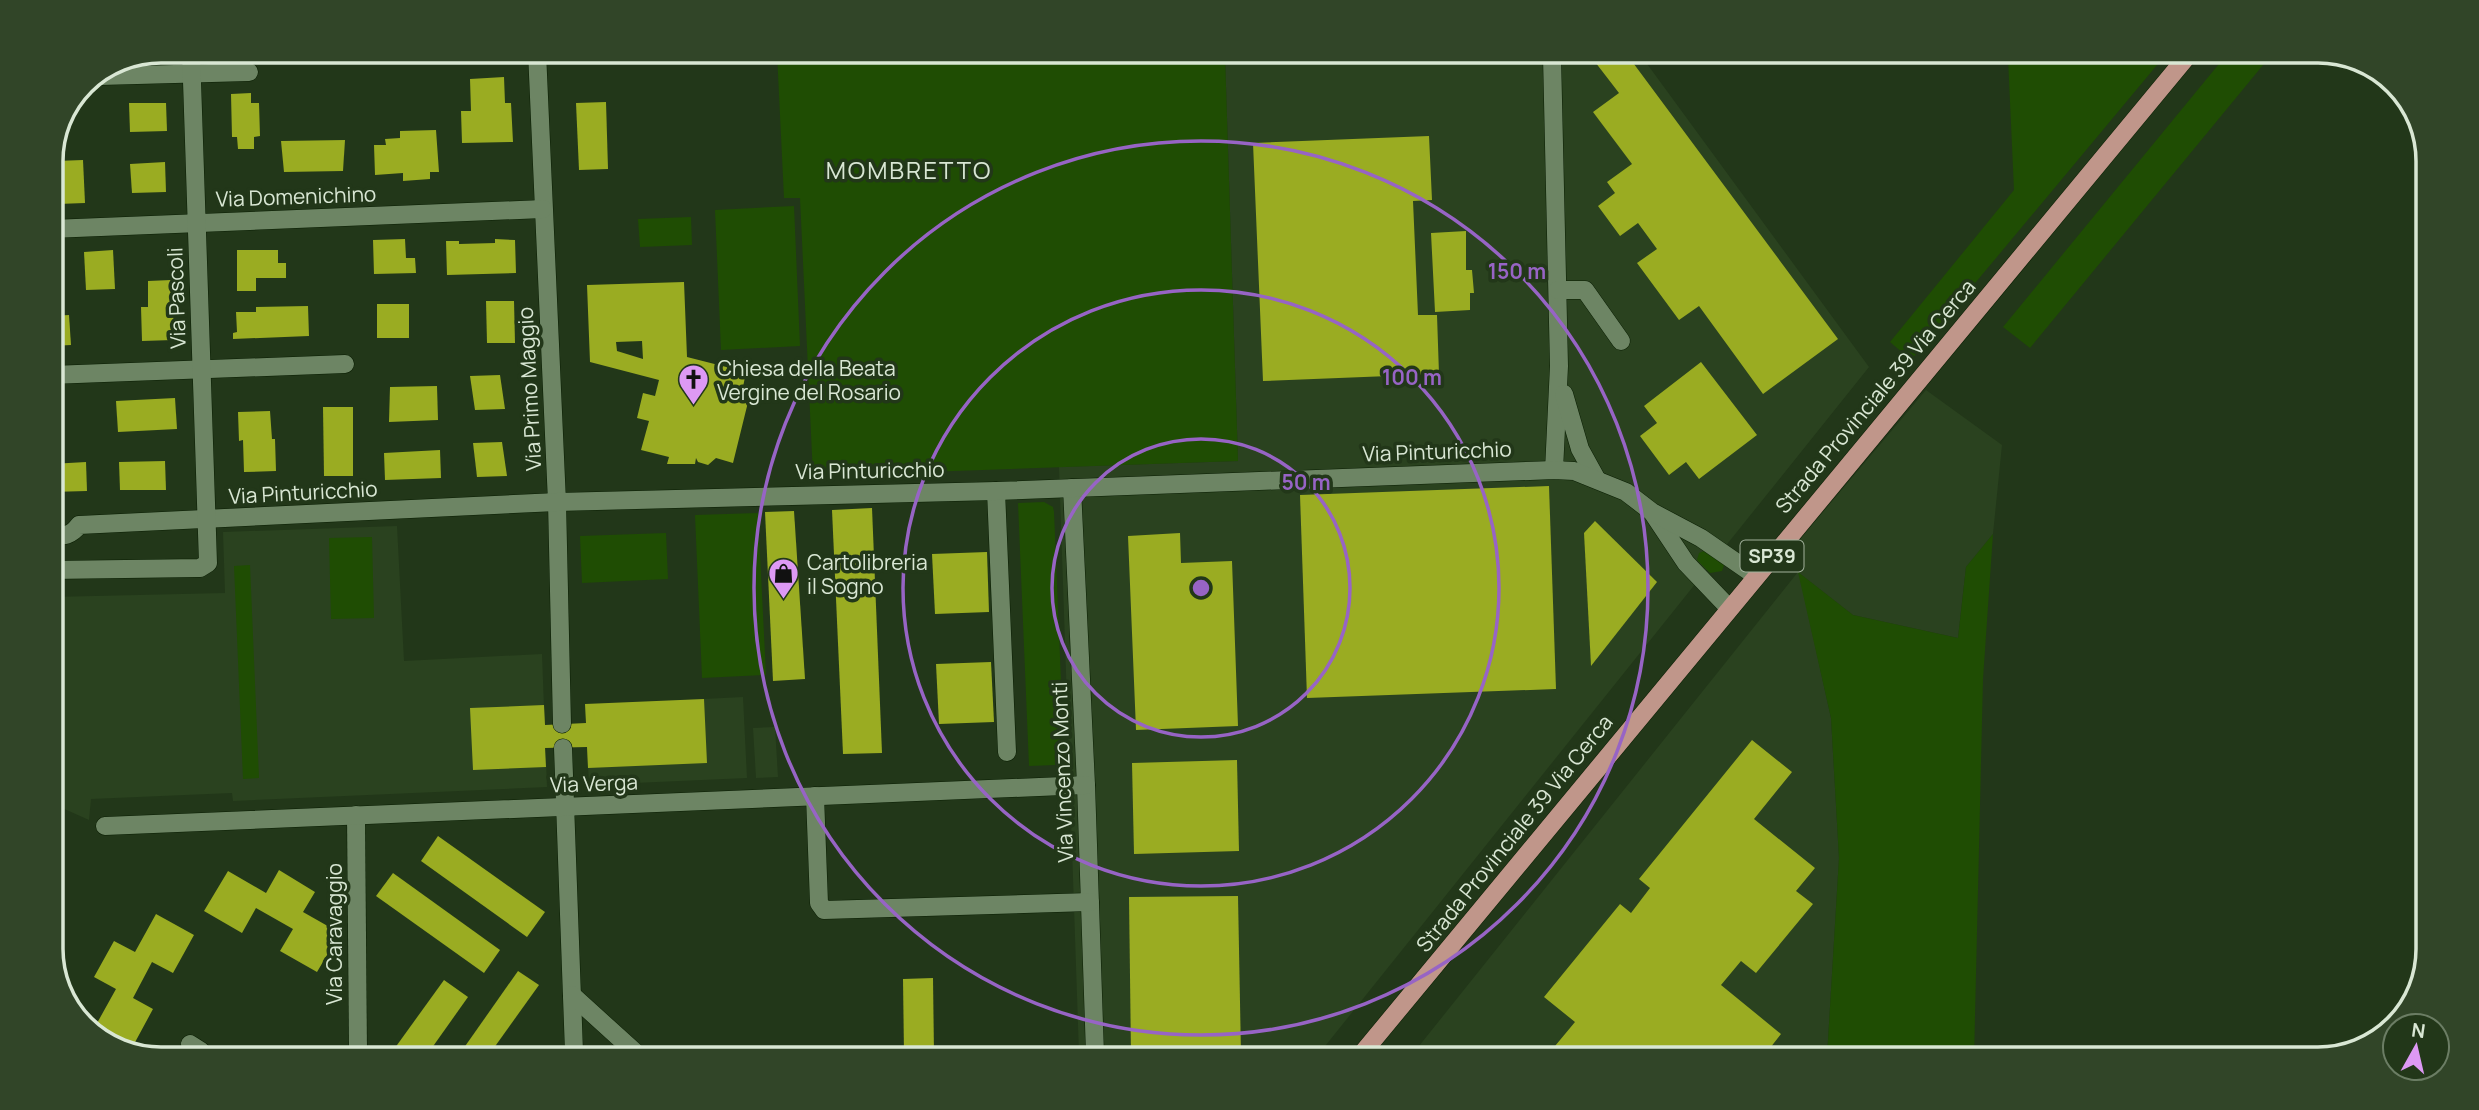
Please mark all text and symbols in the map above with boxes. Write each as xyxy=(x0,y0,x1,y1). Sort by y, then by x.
district label: MOMBRETTO xyxy=(826,153,992,186)
street label: Via Domenichino xyxy=(215,179,377,213)
street label: Via Pascoli xyxy=(160,247,192,349)
text: 150 m xyxy=(1488,257,1546,285)
street label: Strada Provinciale 39 Via Cerca xyxy=(1769,273,1981,519)
street label: Via Primo Maggio xyxy=(511,306,547,472)
place label: Chiesa della Beata Vergine del Rosario xyxy=(717,354,901,406)
church icon: Chiesa della Beata Vergine del Rosario xyxy=(677,363,711,407)
text: 100 m xyxy=(1382,363,1442,391)
street label: Via Pinturicchio xyxy=(1362,434,1512,468)
street label: Via Pinturicchio xyxy=(795,455,945,485)
text: 50 m xyxy=(1281,468,1331,496)
street label: Via Pinturicchio xyxy=(228,474,378,510)
road number: SP39 xyxy=(1740,540,1803,572)
place label: Cartolibreria il Sogno xyxy=(807,548,928,600)
shop icon: Cartolibreria il Sogno xyxy=(767,557,801,601)
centre of rings xyxy=(1189,576,1213,600)
street label: Via Vincenzo Monti xyxy=(1045,681,1079,863)
street label: Strada Provinciale 39 Via Cerca xyxy=(1410,709,1618,957)
street label: Via Verga xyxy=(550,767,638,799)
street label: Via Caravaggio xyxy=(320,863,348,1005)
north arrow xyxy=(2381,1012,2451,1082)
text: N xyxy=(2410,1016,2427,1044)

